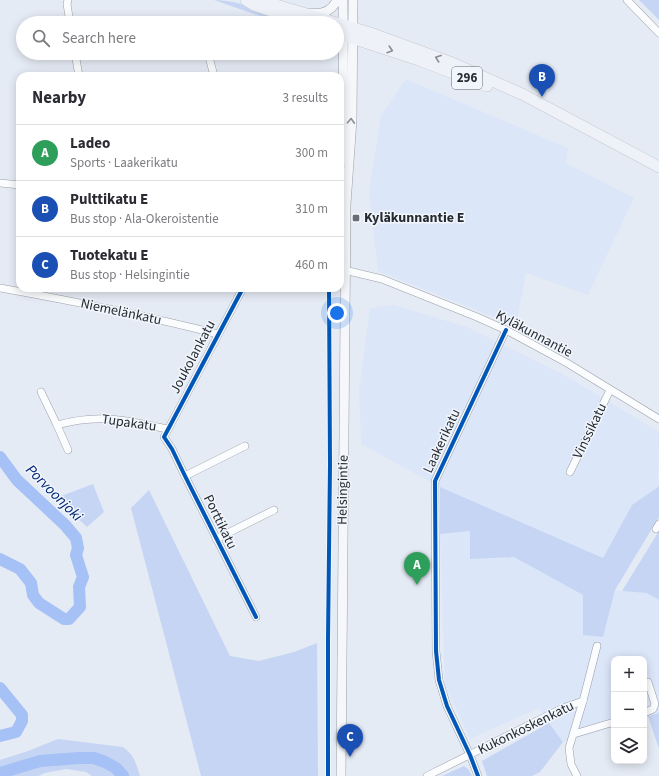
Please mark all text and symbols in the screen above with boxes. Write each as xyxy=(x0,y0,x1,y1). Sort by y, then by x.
search box xyxy=(16,16,344,60)
icon: search xyxy=(30,27,52,49)
text: Search here xyxy=(62,28,136,49)
one-way arrow xyxy=(386,45,393,54)
one-way arrow xyxy=(434,54,441,62)
pin: B xyxy=(529,64,555,97)
road number: 296 xyxy=(452,67,482,89)
text: Nearby xyxy=(32,86,86,110)
text: 3 results xyxy=(283,89,328,107)
one-way arrow xyxy=(347,118,356,124)
text: Ladeo xyxy=(70,133,110,154)
text: A xyxy=(41,144,49,162)
text: 300 m xyxy=(295,144,328,162)
text: Sports · Laakerikatu xyxy=(70,154,178,172)
text: Pulttikatu E xyxy=(70,189,148,210)
text: B xyxy=(41,200,49,218)
text: 310 m xyxy=(295,200,328,218)
place label: Kyläkunnantie E xyxy=(364,208,465,228)
text: Bus stop · Ala-Okeroistentie xyxy=(70,210,219,228)
marker: Kyläkunnantie E xyxy=(351,213,361,223)
text: Tuotekatu E xyxy=(70,245,149,266)
text: C xyxy=(41,256,49,274)
text: 460 m xyxy=(295,256,328,274)
text: Bus stop · Helsingintie xyxy=(70,266,190,284)
street label: Niemelänkatu xyxy=(79,294,163,330)
your location xyxy=(327,303,347,323)
street label: Kyläkunnantie xyxy=(492,305,576,363)
street label: Joukolankatu xyxy=(165,317,221,397)
street label: Vinssikatu xyxy=(568,400,612,462)
street label: Laakerikatu xyxy=(418,406,466,476)
street label: Tupakatu xyxy=(100,409,158,437)
street label: Helsingintie xyxy=(332,455,354,525)
water label: Porvoonjoki xyxy=(21,460,87,526)
street label: Porttikatu xyxy=(198,491,242,553)
pin: A xyxy=(404,552,430,585)
map controls xyxy=(611,656,647,764)
button: + xyxy=(611,656,647,692)
button: − xyxy=(611,692,647,728)
street label: Kukonkoskenkatu xyxy=(474,696,578,760)
pin: C xyxy=(337,724,363,757)
button: layers xyxy=(611,728,647,764)

